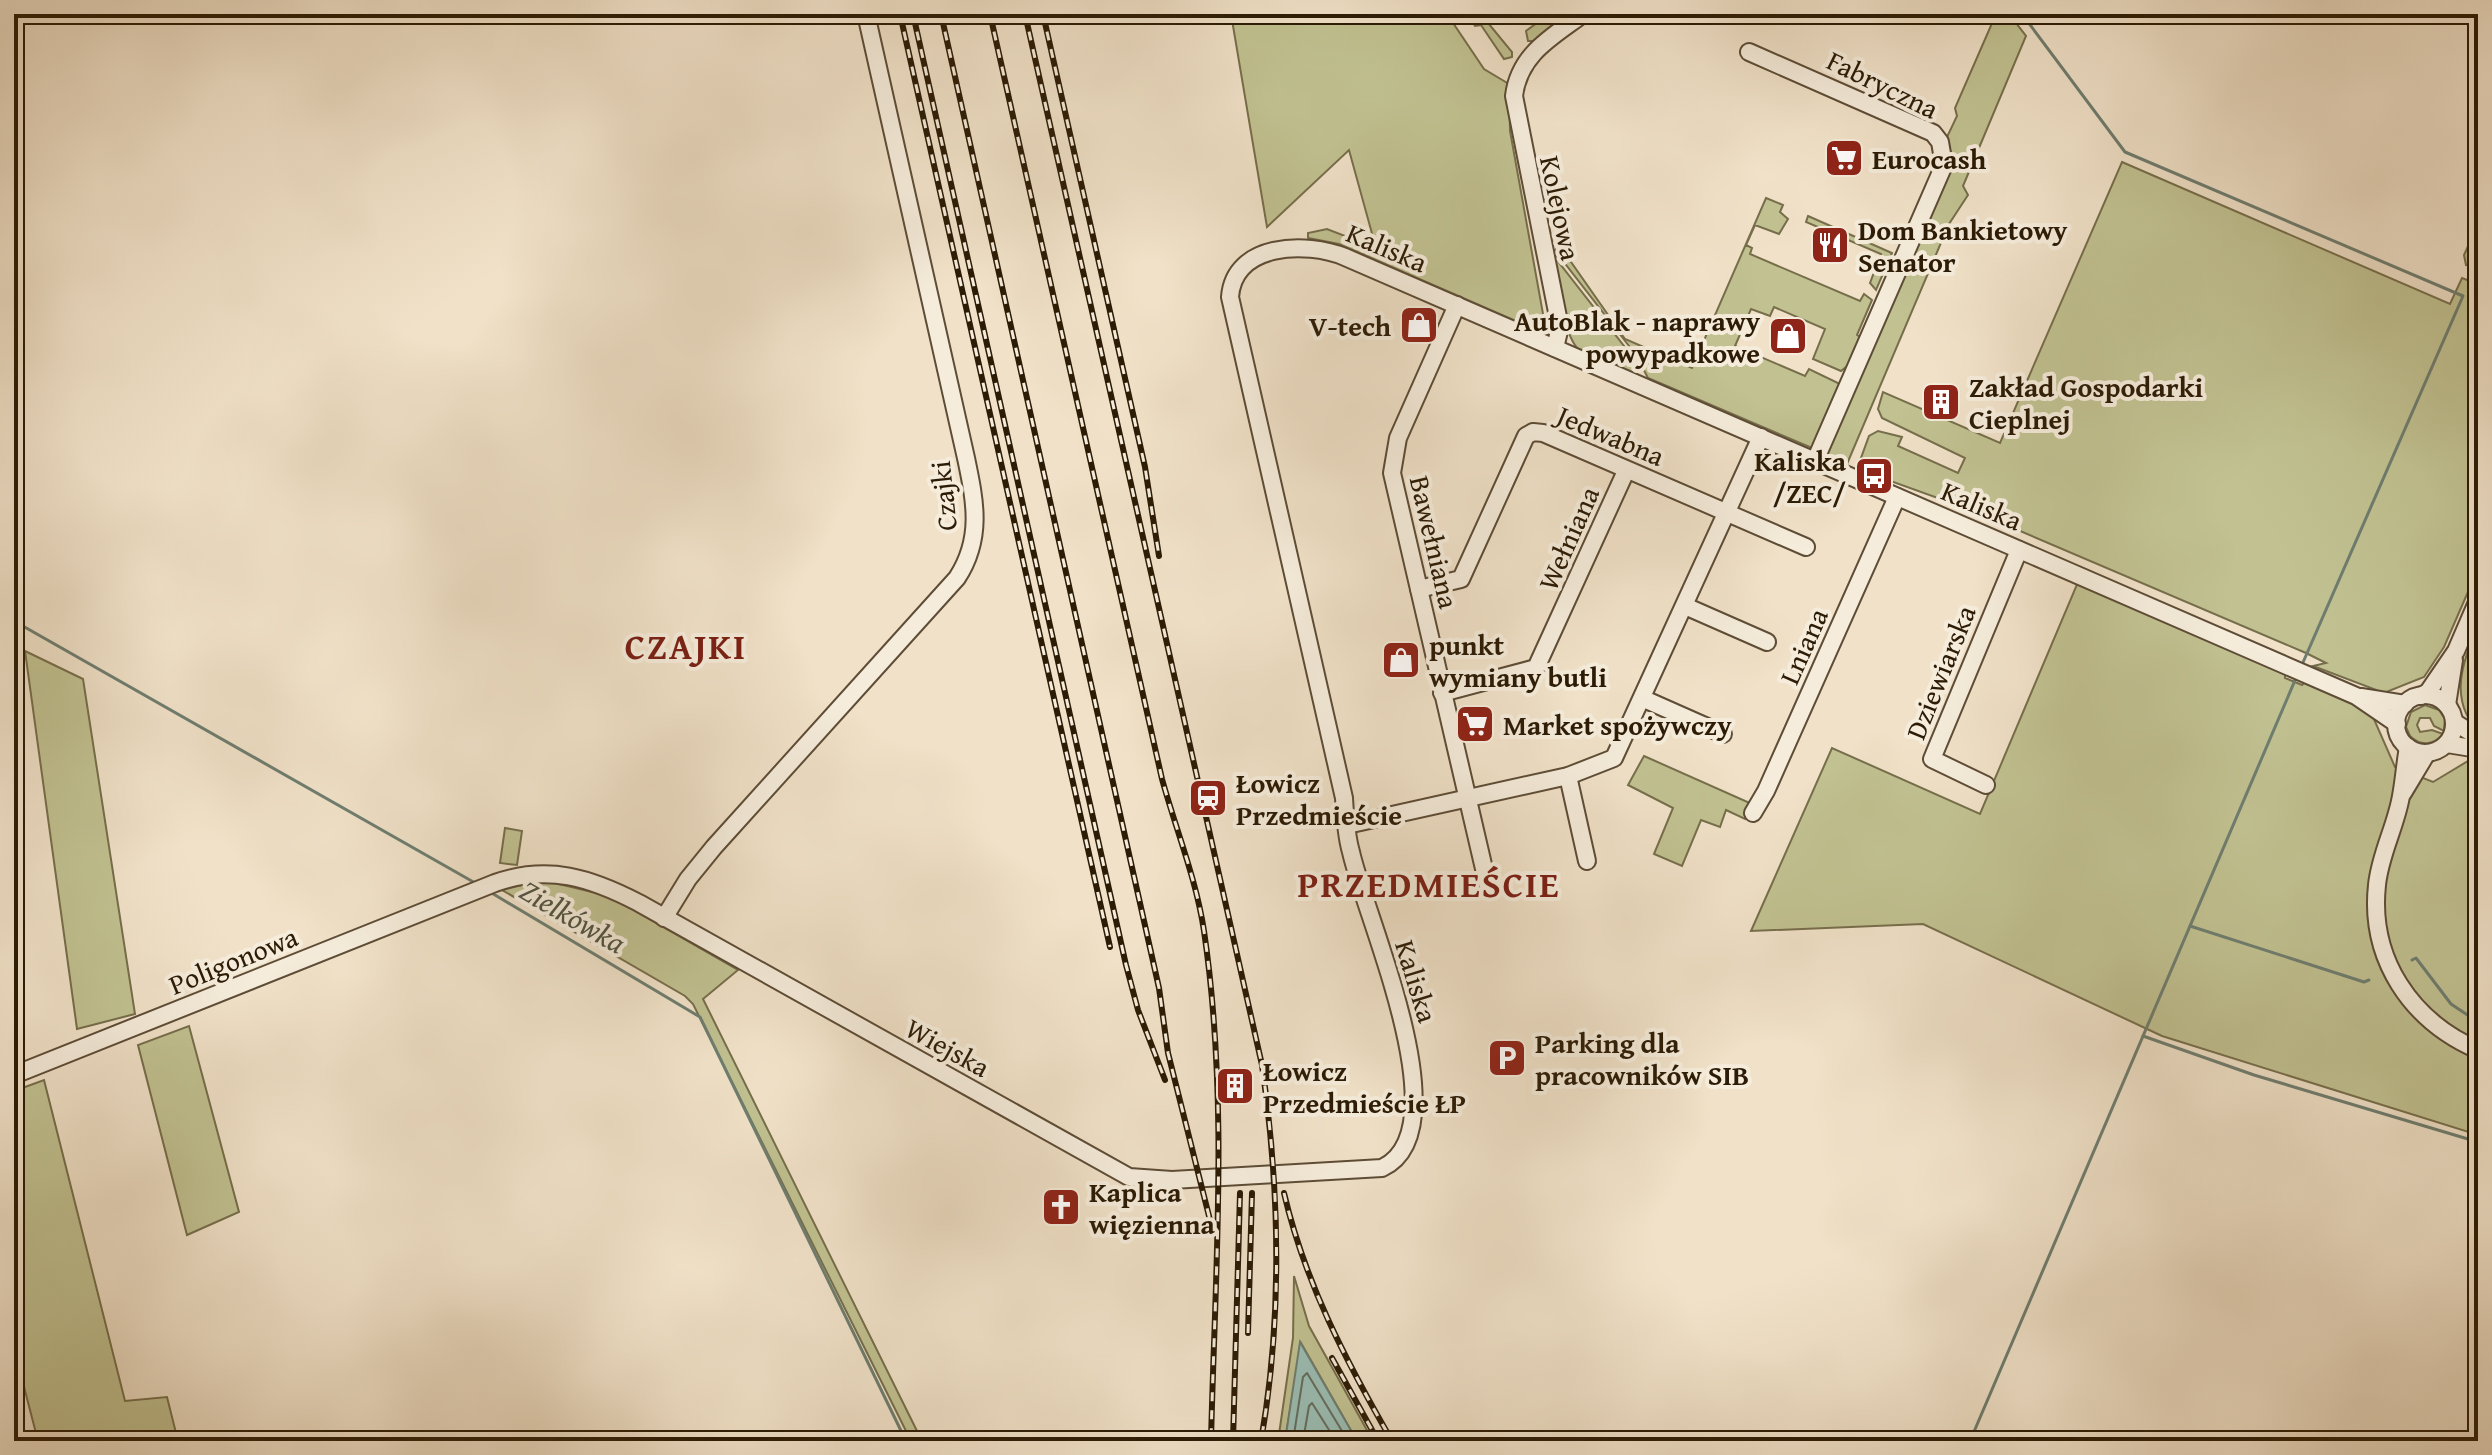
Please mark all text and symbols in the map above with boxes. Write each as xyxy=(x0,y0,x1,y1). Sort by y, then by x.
street label: Fabryczna xyxy=(1820,39,1946,129)
supermarket icon: Eurocash xyxy=(1823,137,1865,179)
place label: Eurocash xyxy=(1872,138,1987,179)
street label: Kolejowa xyxy=(1530,152,1592,265)
place label: Dom Bankietowy Senator xyxy=(1858,209,2068,282)
street label: Kaliska xyxy=(1340,212,1434,283)
restaurant icon: Dom Bankietowy Senator xyxy=(1809,224,1851,266)
place label: AutoBlak - naprawy powypadkowe xyxy=(1514,300,1761,373)
shop icon: V-tech xyxy=(1398,304,1440,346)
place label: V-tech xyxy=(1309,305,1391,346)
shop icon: AutoBlak - naprawy powypadkowe xyxy=(1767,315,1809,357)
place label: Zakład Gospodarki Cieplnej xyxy=(1969,366,2204,439)
building icon: Zakład Gospodarki Cieplnej xyxy=(1920,381,1962,423)
street label: Jedwabna xyxy=(1548,393,1672,476)
place label: Kaliska /ZEC/ xyxy=(1754,440,1847,513)
bus stop icon: Kaliska /ZEC/ xyxy=(1853,455,1895,497)
street label: Czajki xyxy=(919,459,967,533)
street label: Kaliska xyxy=(1935,470,2029,541)
street label: Bawełniana xyxy=(1400,472,1470,613)
street label: Wełniana xyxy=(1527,479,1609,597)
street label: Dziewiarska xyxy=(1895,598,1986,745)
street label: Lniana xyxy=(1768,601,1838,691)
district label: CZAJKI xyxy=(625,619,747,672)
place label: punkt wymiany butli xyxy=(1429,624,1607,697)
shop icon: punkt wymiany butli xyxy=(1380,639,1422,681)
supermarket icon: Market spożywczy xyxy=(1454,703,1496,745)
place label: Market spożywczy xyxy=(1503,704,1732,745)
place label: Łowicz Przedmieście xyxy=(1236,762,1402,835)
station icon: Łowicz Przedmieście xyxy=(1187,777,1229,819)
district label: PRZEDMIEŚCIE xyxy=(1298,857,1560,910)
water label: Zielkówka xyxy=(512,868,634,964)
street label: Poligonowa xyxy=(162,915,304,1004)
street label: Kaliska xyxy=(1385,935,1449,1028)
street label: Wiejska xyxy=(898,1007,998,1087)
place label: Parking dla pracowników SIB xyxy=(1535,1022,1749,1095)
parking icon: Parking dla pracowników SIB xyxy=(1486,1037,1528,1079)
place label: Łowicz Przedmieście ŁP xyxy=(1263,1050,1466,1123)
building icon: Łowicz Przedmieście ŁP xyxy=(1214,1065,1256,1107)
place label: Kaplica więzienna xyxy=(1089,1171,1215,1244)
church icon: Kaplica więzienna xyxy=(1040,1186,1082,1228)

